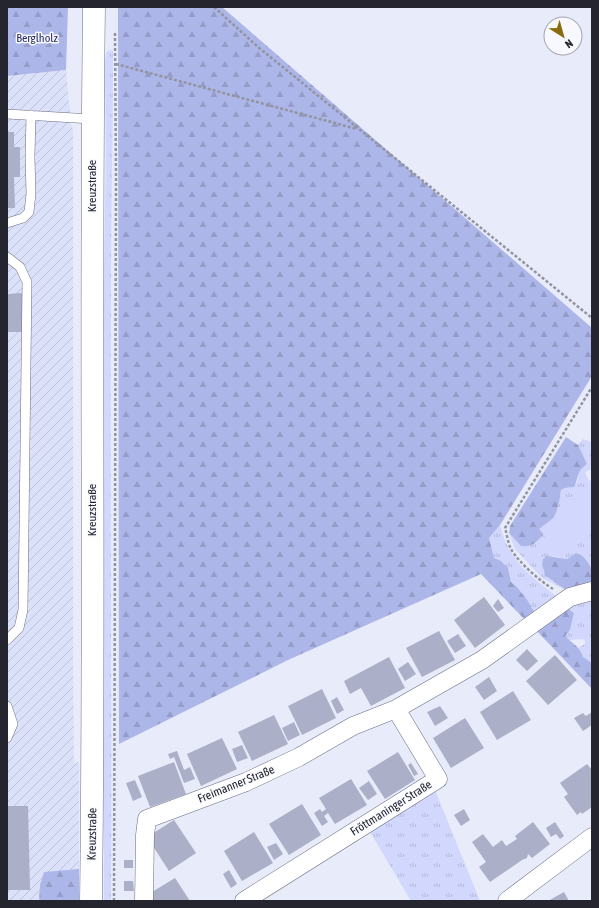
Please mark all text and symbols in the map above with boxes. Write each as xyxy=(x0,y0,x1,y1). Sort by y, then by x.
north arrow xyxy=(543,16,583,56)
park label: Berglholz xyxy=(16,31,58,45)
text: N xyxy=(563,37,575,51)
street label: Kreuzstraße xyxy=(85,160,99,212)
street label: Kreuzstraße xyxy=(85,484,99,536)
street label: Freimanner Straße xyxy=(196,762,276,806)
street label: Fröttmaninger Straße xyxy=(348,777,434,839)
street label: Kreuzstraße xyxy=(85,808,99,860)

